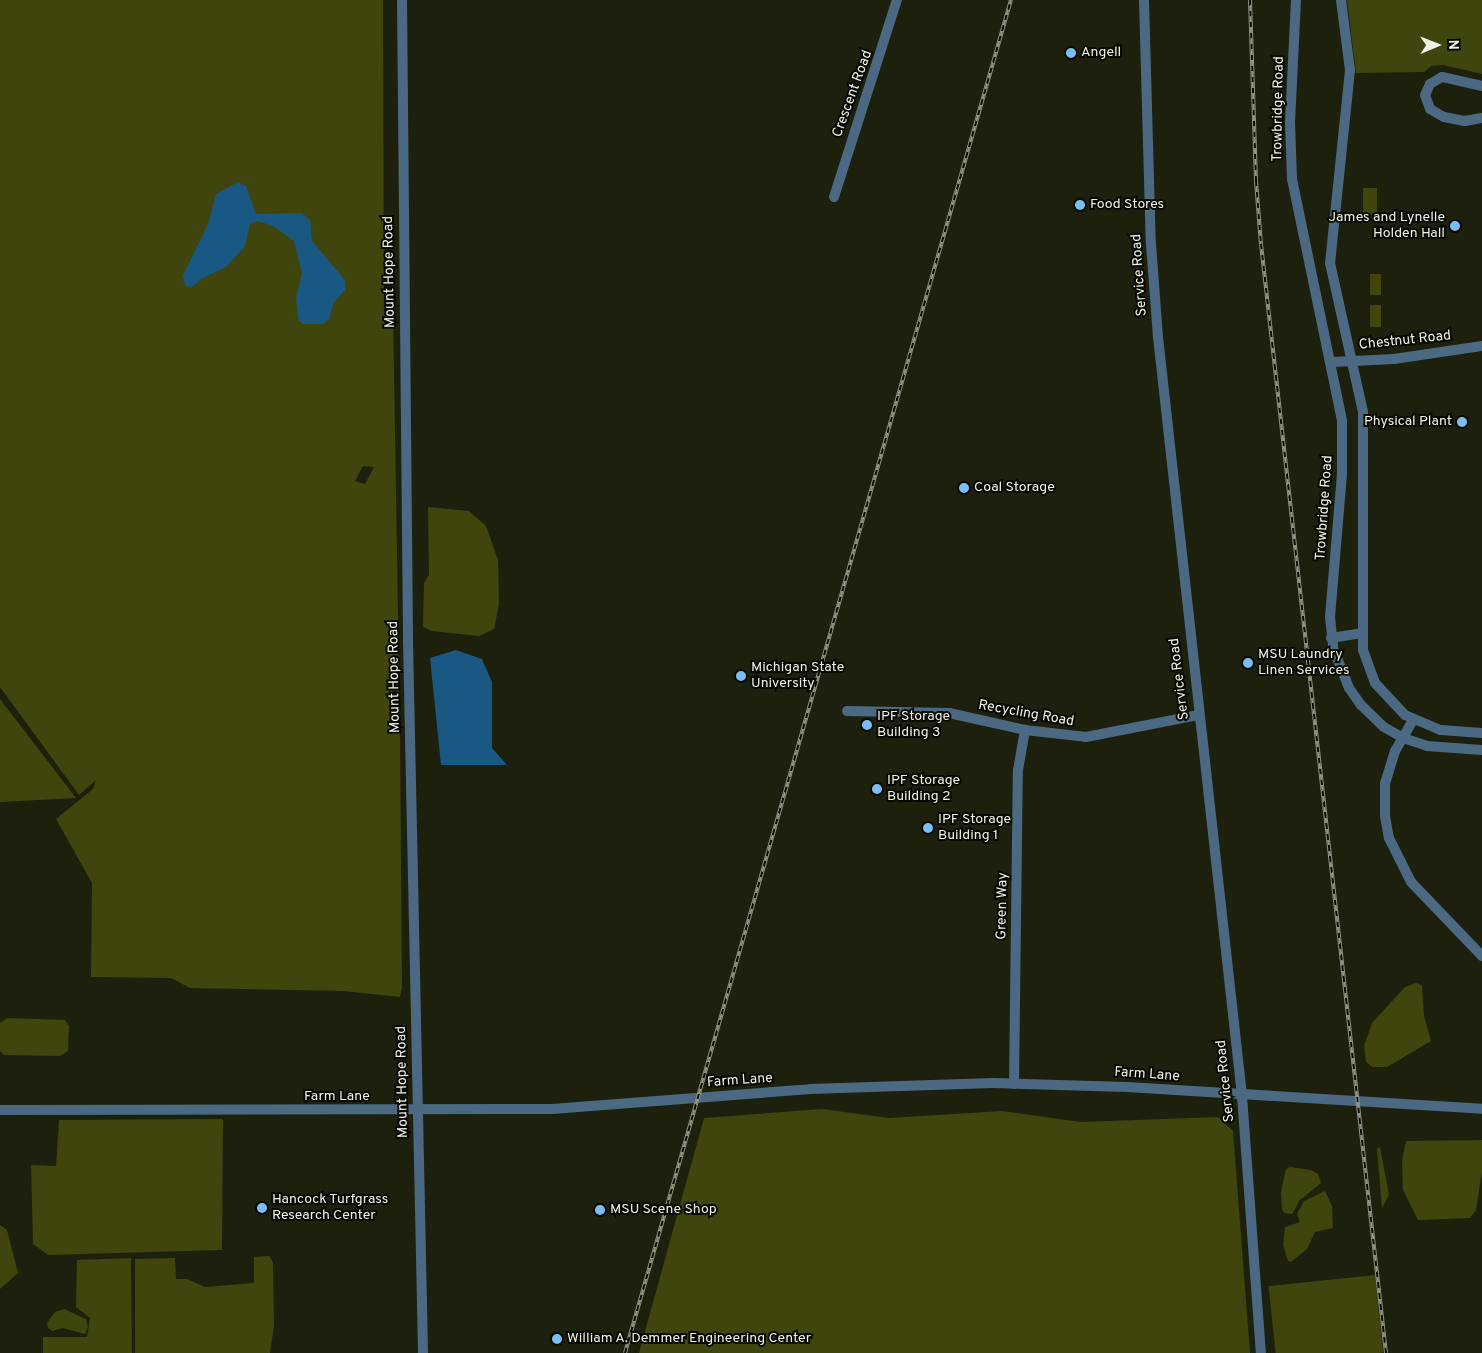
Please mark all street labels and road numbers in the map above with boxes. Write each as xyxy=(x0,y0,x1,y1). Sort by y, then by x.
street label: Crescent Road xyxy=(829,48,877,140)
street label: Trowbridge Road xyxy=(1270,56,1288,162)
street label: Mount Hope Road xyxy=(381,216,399,328)
street label: Service Road xyxy=(1129,233,1151,317)
street label: Chestnut Road xyxy=(1358,328,1452,354)
street label: Trowbridge Road xyxy=(1313,455,1337,561)
street label: Mount Hope Road xyxy=(386,621,404,733)
street label: Service Road xyxy=(1167,637,1193,721)
street label: Recycling Road xyxy=(977,697,1075,731)
street label: Green Way xyxy=(994,872,1012,940)
street label: Mount Hope Road xyxy=(394,1026,412,1138)
street label: Service Road xyxy=(1213,1039,1239,1123)
street label: Farm Lane xyxy=(1114,1064,1180,1086)
street label: Farm Lane xyxy=(707,1070,773,1092)
street label: Farm Lane xyxy=(304,1089,370,1105)

